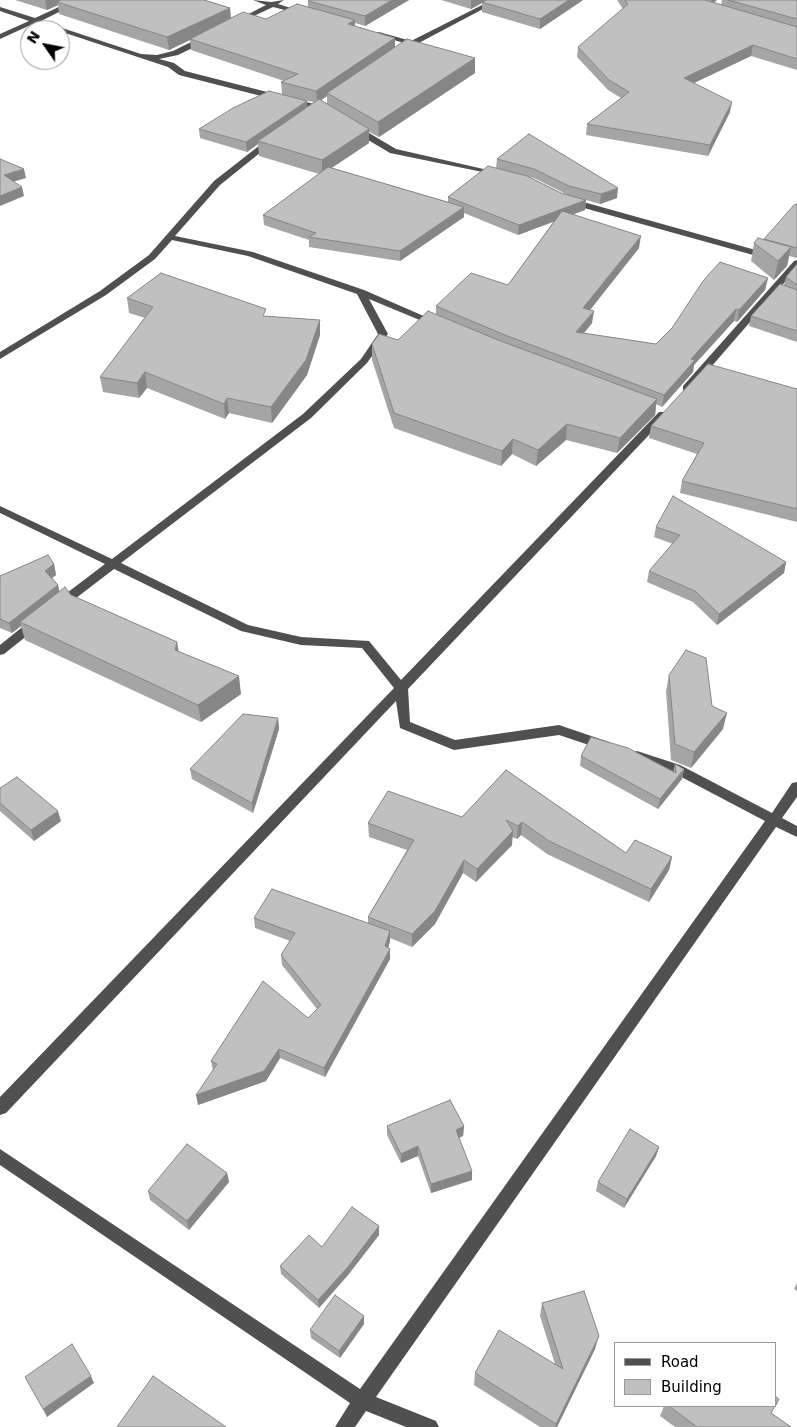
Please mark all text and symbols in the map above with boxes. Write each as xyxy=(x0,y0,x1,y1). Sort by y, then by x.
north arrow xyxy=(20,20,70,70)
text: N xyxy=(23,28,43,47)
legend xyxy=(614,1342,777,1407)
text: Road xyxy=(661,1353,699,1371)
text: Building xyxy=(661,1378,722,1396)

